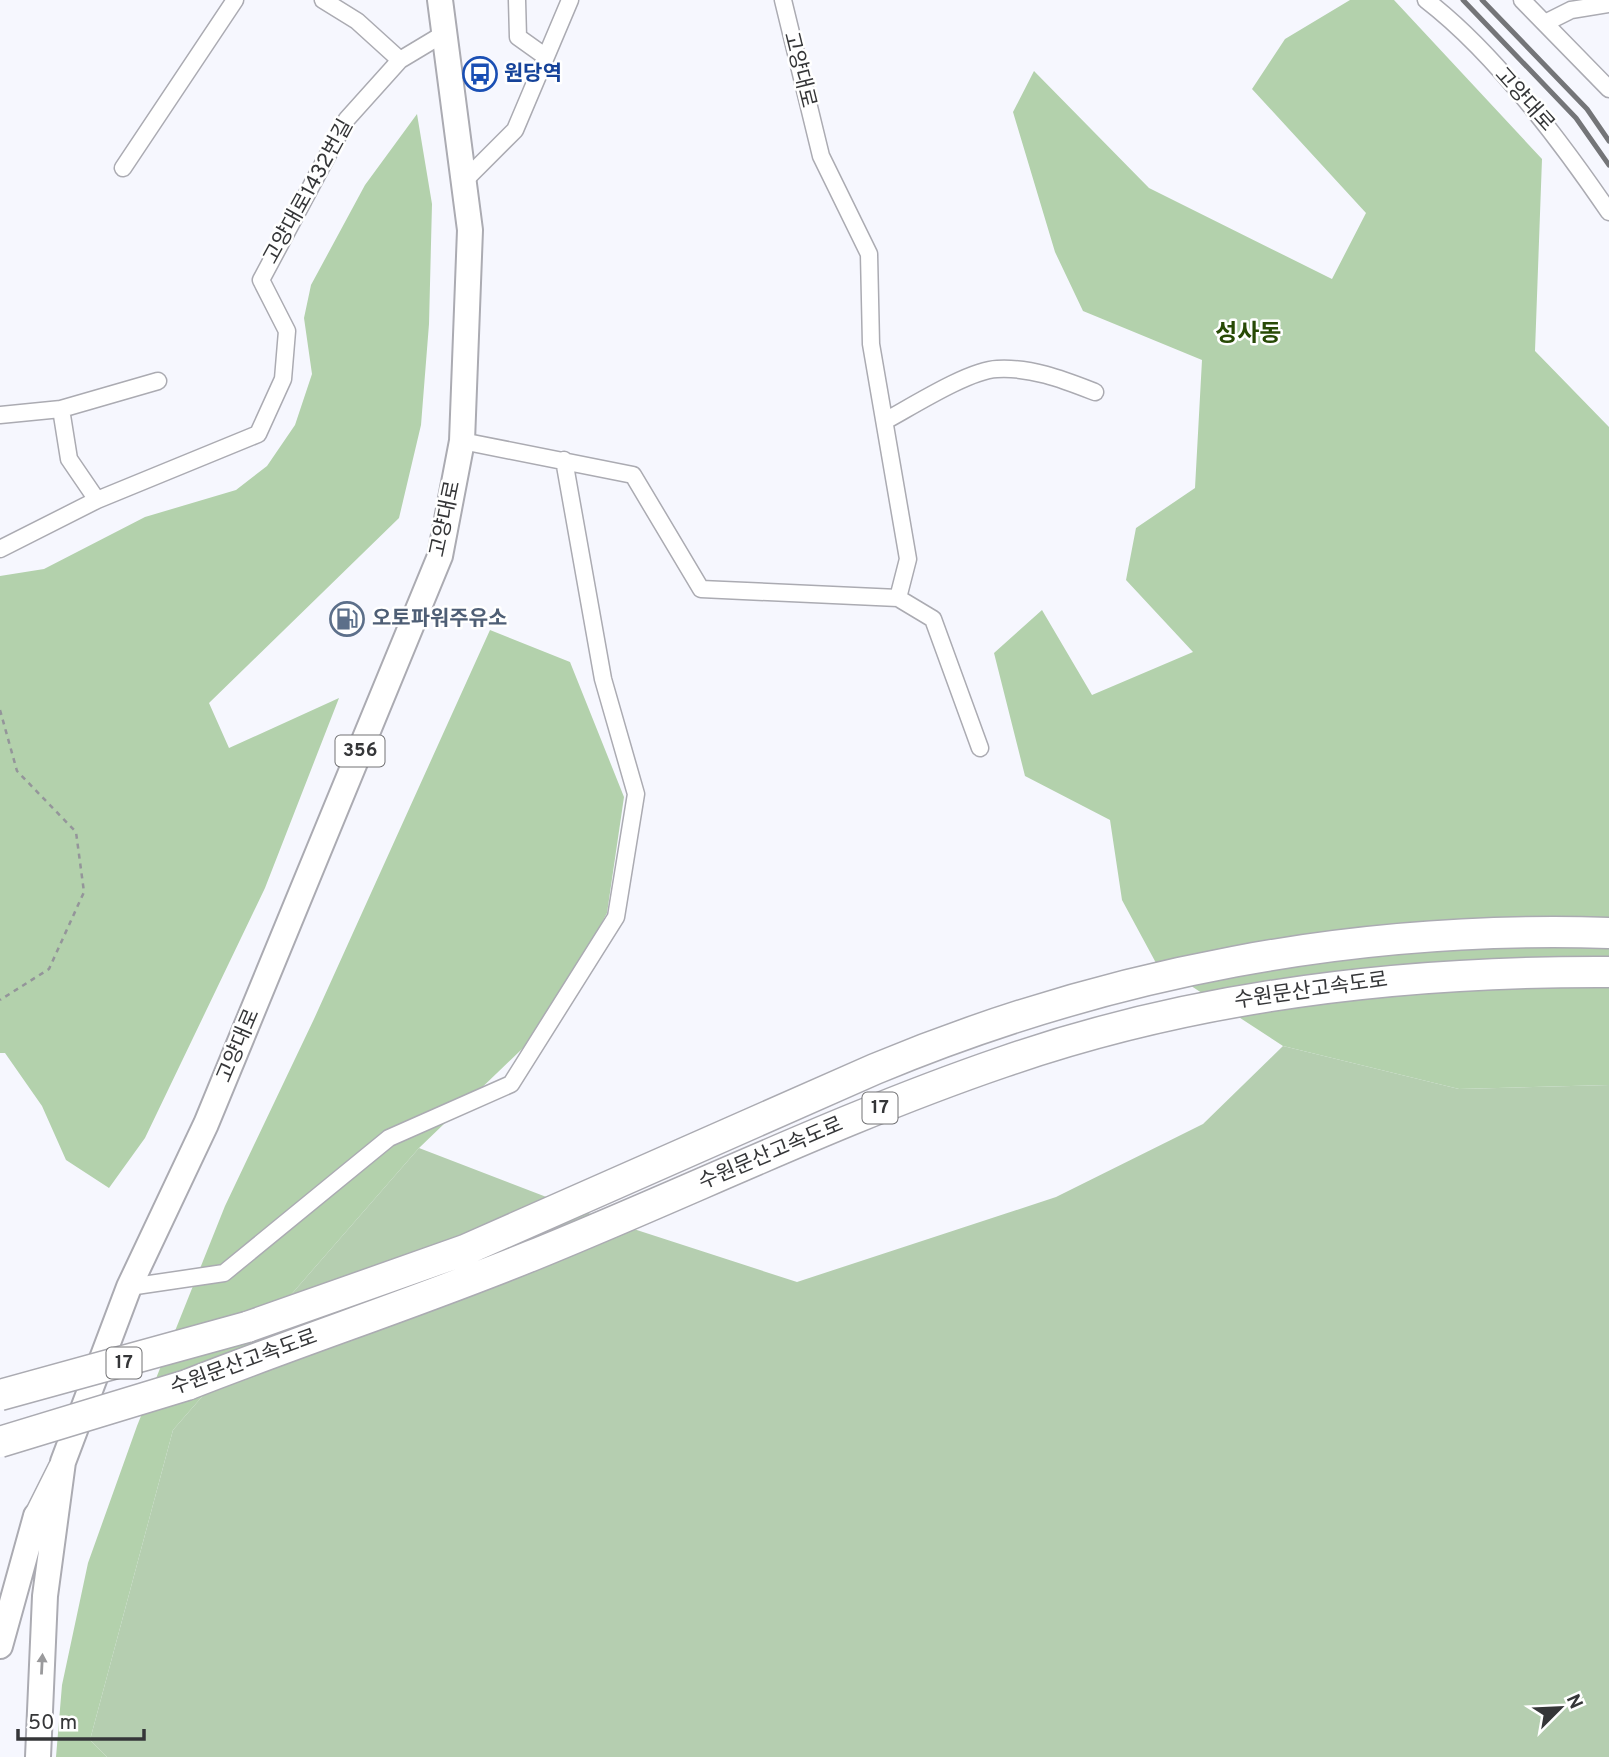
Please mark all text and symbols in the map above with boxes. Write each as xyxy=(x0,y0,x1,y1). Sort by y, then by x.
street label: 고양대로 xyxy=(777,29,821,111)
bus stop icon: 원당역 xyxy=(461,55,499,93)
place label: 원당역 xyxy=(504,61,562,88)
street label: 고양대로 xyxy=(1488,62,1560,138)
street label: 고양대로1432번길 xyxy=(258,115,360,269)
district label: 성사동 xyxy=(1215,320,1281,350)
street label: 고양대로 xyxy=(425,478,467,560)
fuel station icon: 오토파워주유소 xyxy=(328,600,366,638)
place label: 오토파워주유소 xyxy=(372,606,507,633)
road number: 356 xyxy=(336,736,384,766)
street label: 수원문산고속도로 xyxy=(1233,967,1389,1015)
street label: 고양대로 xyxy=(211,1005,267,1087)
road number: 17 xyxy=(862,1092,898,1124)
street label: 수원문산고속도로 xyxy=(695,1111,847,1197)
street label: 수원문산고속도로 xyxy=(167,1324,321,1402)
road number: 17 xyxy=(106,1348,142,1378)
one-way arrow xyxy=(36,1653,47,1675)
north arrow xyxy=(1525,1673,1595,1743)
text: N xyxy=(1560,1691,1587,1713)
scale bar xyxy=(18,1698,144,1742)
text: 50 m xyxy=(28,1710,77,1737)

